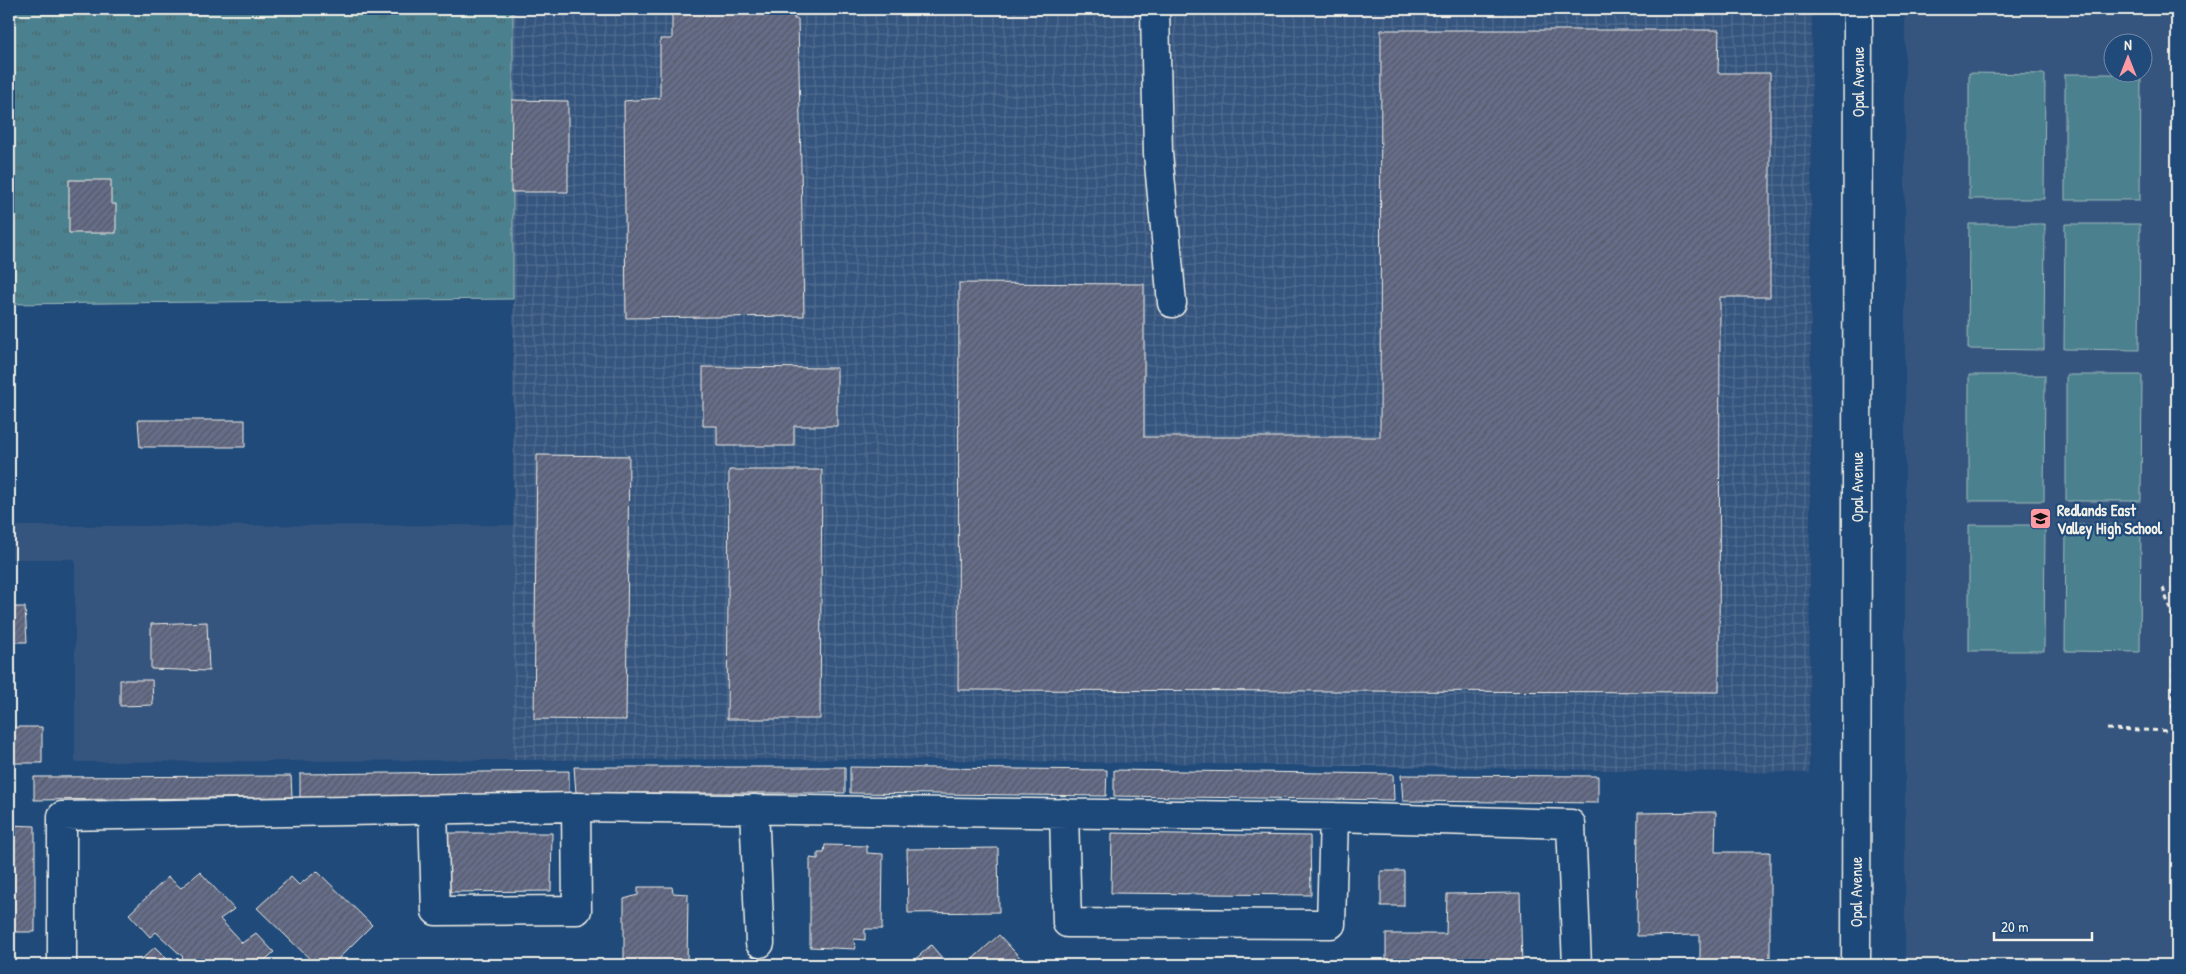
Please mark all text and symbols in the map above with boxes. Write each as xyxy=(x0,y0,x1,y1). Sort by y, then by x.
north arrow xyxy=(2104,32,2154,82)
text: N xyxy=(2124,35,2132,54)
street label: Opal Avenue xyxy=(1847,46,1869,117)
street label: Opal Avenue xyxy=(1846,451,1868,522)
place label: Redlands East Valley High School xyxy=(2057,499,2163,540)
school or university icon: Redlands East Valley High School xyxy=(2029,507,2053,531)
street label: Opal Avenue xyxy=(1845,856,1867,927)
scale bar xyxy=(1994,909,2091,941)
text: 20 m xyxy=(2001,916,2028,937)

